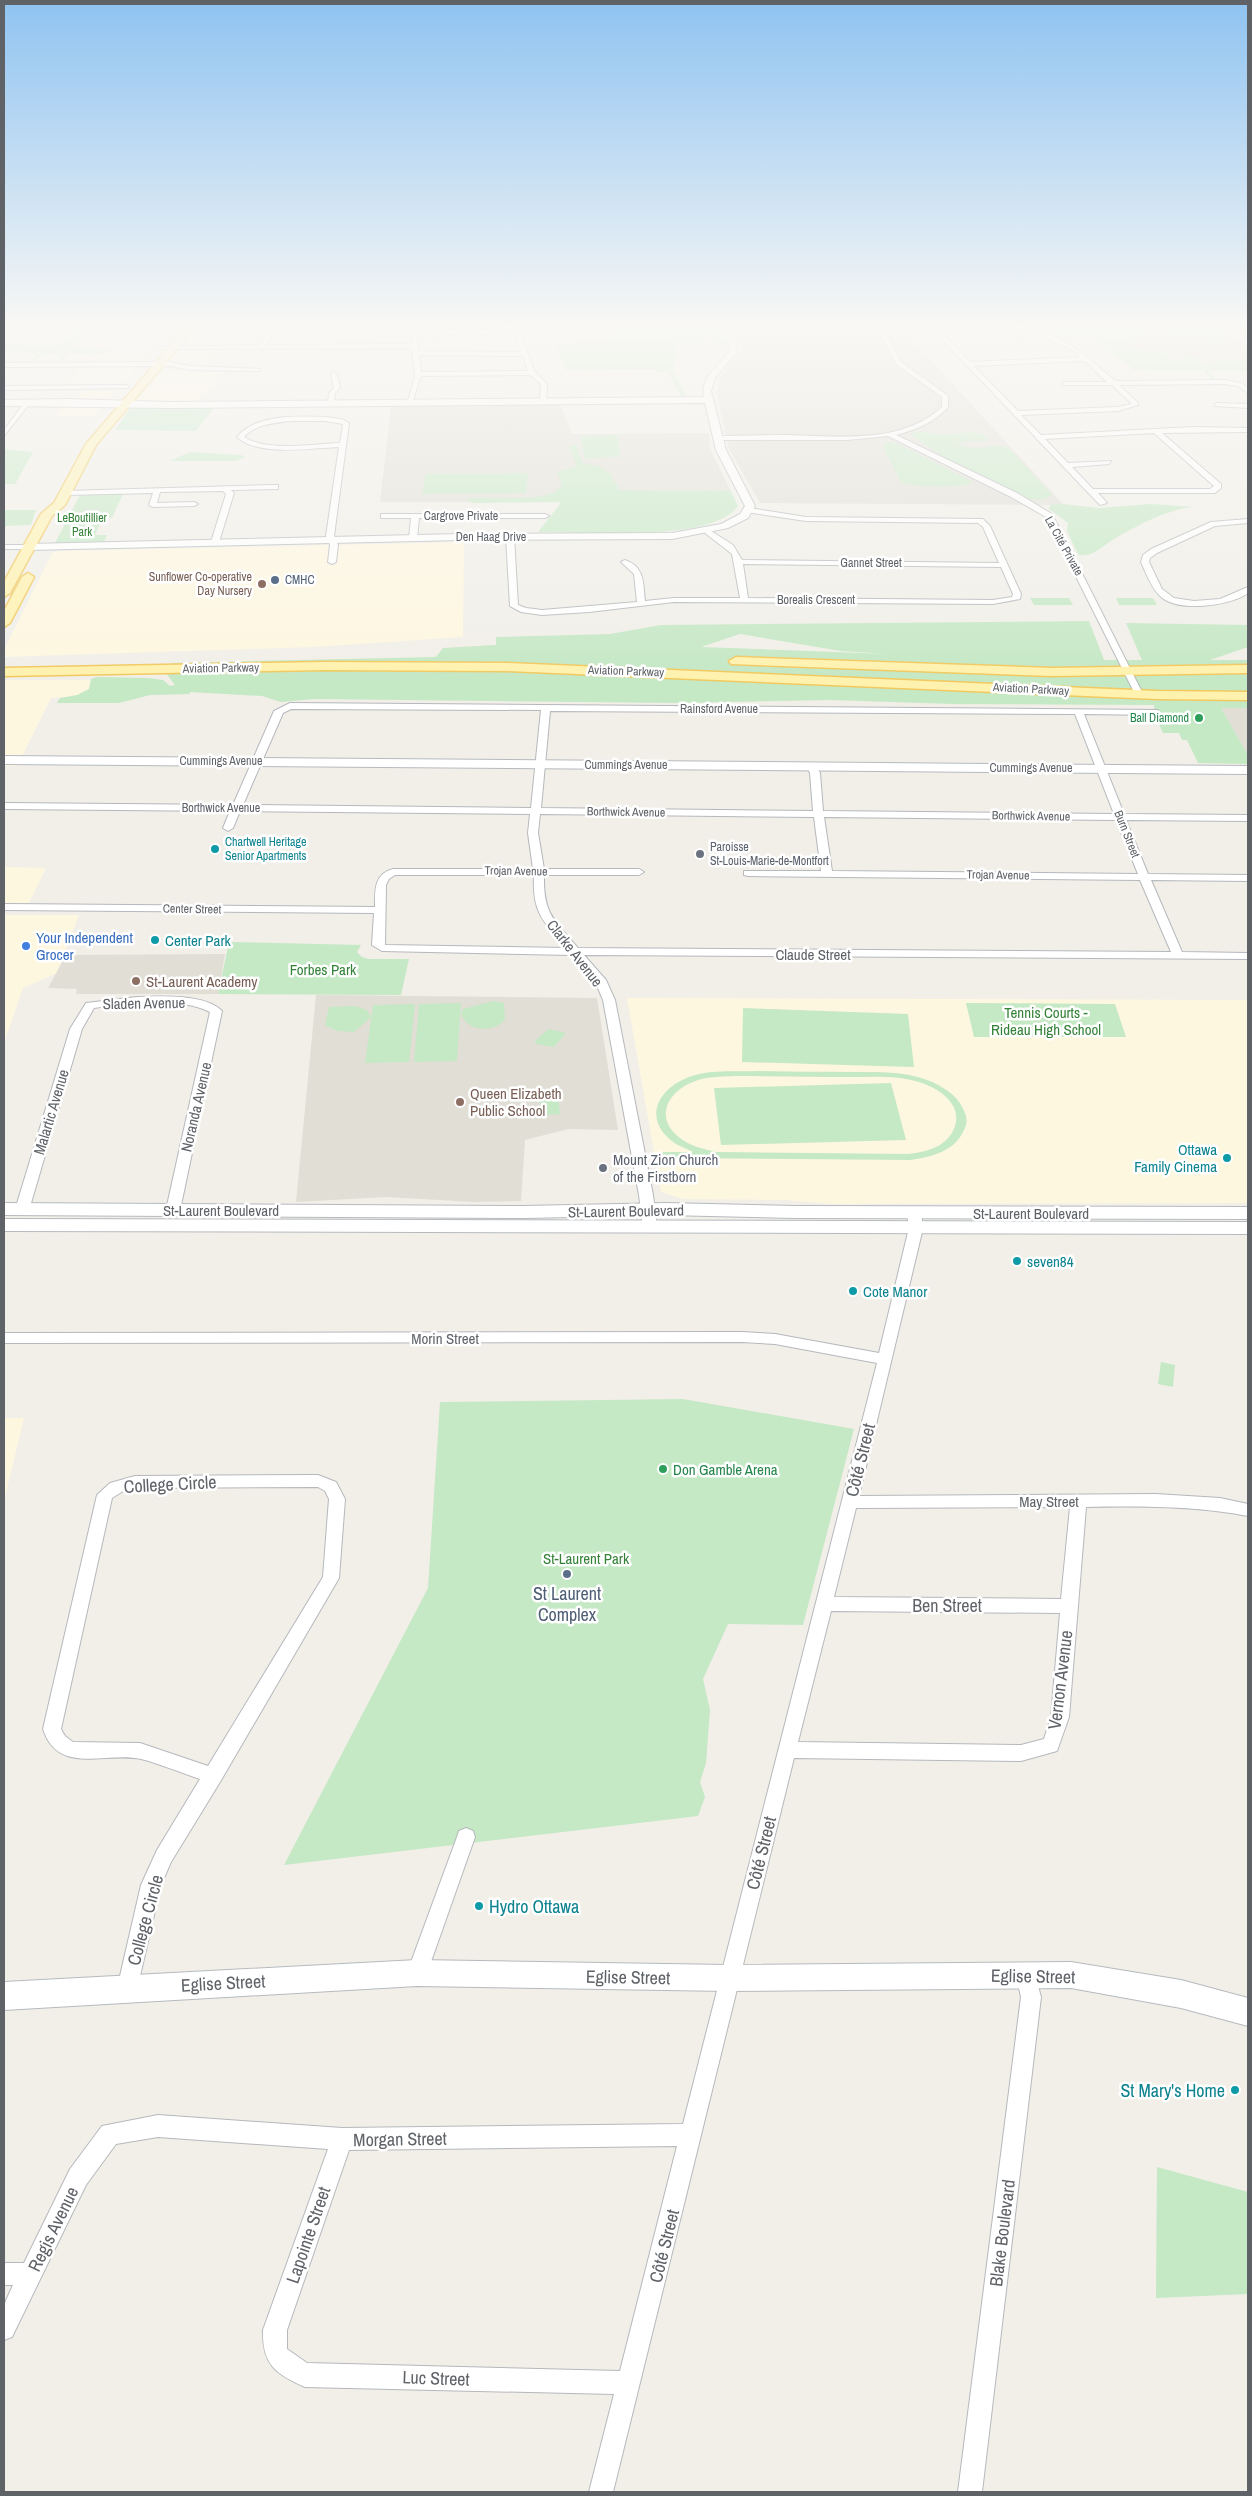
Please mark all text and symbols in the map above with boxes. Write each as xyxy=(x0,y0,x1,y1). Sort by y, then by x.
street label: Cargrove Private xyxy=(424,508,498,524)
park label: LeBoutillier Park xyxy=(57,510,108,540)
street label: La Cité Private xyxy=(1041,513,1087,579)
street label: Den Haag Drive xyxy=(456,529,526,545)
street label: Gannet Street xyxy=(840,555,902,571)
place label: Sunflower Co-operative Day Nursery xyxy=(149,569,252,599)
place label: CMHC xyxy=(285,572,315,588)
marker: CMHC xyxy=(269,574,281,586)
marker: Sunflower Co-operative Day Nursery xyxy=(256,578,268,590)
street label: Borealis Crescent xyxy=(777,592,855,608)
street label: Aviation Parkway xyxy=(182,659,259,677)
street label: Aviation Parkway xyxy=(587,662,665,680)
street label: Aviation Parkway xyxy=(991,679,1070,699)
street label: Rainsford Avenue xyxy=(680,701,758,717)
place label: Ball Diamond xyxy=(1130,710,1189,726)
marker: Ball Diamond xyxy=(1193,712,1205,724)
street label: Cummings Avenue xyxy=(180,753,262,769)
street label: Cummings Avenue xyxy=(585,757,667,773)
street label: Cummings Avenue xyxy=(990,760,1072,776)
street label: Borthwick Avenue xyxy=(182,800,260,816)
street label: Borthwick Avenue xyxy=(587,803,665,821)
street label: Borthwick Avenue xyxy=(992,807,1070,825)
street label: Burn Street xyxy=(1110,808,1144,860)
place label: Chartwell Heritage Senior Apartments xyxy=(225,834,307,864)
place label: Paroisse St-Louis-Marie-de-Montfort xyxy=(710,839,829,869)
marker: Chartwell Heritage Senior Apartments xyxy=(209,843,221,855)
marker: Paroisse St-Louis-Marie-de-Montfort xyxy=(694,848,706,860)
street label: Trojan Avenue xyxy=(484,862,548,880)
street label: Trojan Avenue xyxy=(966,866,1030,884)
street label: Center Street xyxy=(163,900,222,918)
street label: Clarke Avenue xyxy=(542,915,608,991)
place label: Your Independent Grocer xyxy=(36,927,133,965)
place label: Center Park xyxy=(165,930,231,951)
marker: Center Park xyxy=(149,934,161,946)
marker: Your Independent Grocer xyxy=(20,940,32,952)
street label: Claude Street xyxy=(775,944,851,965)
park label: Forbes Park xyxy=(290,959,357,980)
place label: St-Laurent Academy xyxy=(146,971,258,992)
marker: St-Laurent Academy xyxy=(130,975,142,987)
street label: Sladen Avenue xyxy=(103,992,186,1014)
park label: Tennis Courts - Rideau High School xyxy=(991,1002,1101,1040)
street label: Noranda Avenue xyxy=(175,1060,217,1154)
street label: Malartic Avenue xyxy=(28,1067,74,1157)
place label: Queen Elizabeth Public School xyxy=(470,1083,562,1121)
marker: Queen Elizabeth Public School xyxy=(454,1096,466,1108)
place label: Ottawa Family Cinema xyxy=(1134,1139,1217,1177)
place label: Mount Zion Church of the Firstborn xyxy=(613,1149,718,1187)
marker: Ottawa Family Cinema xyxy=(1221,1152,1233,1164)
marker: Mount Zion Church of the Firstborn xyxy=(597,1162,609,1174)
street label: St-Laurent Boulevard xyxy=(568,1199,684,1223)
street label: St-Laurent Boulevard xyxy=(163,1200,279,1221)
street label: St-Laurent Boulevard xyxy=(973,1203,1089,1224)
place label: seven84 xyxy=(1027,1251,1074,1272)
marker: seven84 xyxy=(1011,1255,1023,1267)
place label: Cote Manor xyxy=(863,1281,927,1302)
marker: Cote Manor xyxy=(847,1285,859,1297)
street label: Morin Street xyxy=(411,1328,479,1349)
street label: Côté Street xyxy=(839,1421,881,1499)
place label: Don Gamble Arena xyxy=(673,1459,778,1480)
marker: Don Gamble Arena xyxy=(657,1463,669,1475)
street label: College Circle xyxy=(123,1469,217,1499)
street label: May Street xyxy=(1019,1491,1079,1512)
park label: St-Laurent Park xyxy=(543,1548,630,1569)
marker: St Laurent Complex xyxy=(561,1568,573,1580)
place label: St Laurent Complex xyxy=(533,1581,601,1627)
street label: Ben Street xyxy=(912,1593,982,1618)
street label: Vernon Avenue xyxy=(1042,1629,1078,1731)
street label: Côté Street xyxy=(740,1814,782,1892)
street label: College Circle xyxy=(121,1872,169,1968)
place label: Hydro Ottawa xyxy=(489,1894,579,1919)
marker: Hydro Ottawa xyxy=(473,1900,485,1912)
street label: Eglise Street xyxy=(991,1963,1075,1989)
street label: Eglise Street xyxy=(586,1964,670,1990)
street label: Eglise Street xyxy=(180,1968,266,1998)
place label: St Mary's Home xyxy=(1120,2078,1225,2103)
marker: St Mary's Home xyxy=(1229,2084,1241,2096)
street label: Morgan Street xyxy=(353,2126,447,2152)
street label: Blake Boulevard xyxy=(983,2178,1021,2288)
street label: Regis Avenue xyxy=(22,2182,84,2276)
street label: Lapointe Street xyxy=(280,2183,336,2287)
street label: Côté Street xyxy=(643,2207,685,2285)
street label: Luc Street xyxy=(402,2364,470,2392)

